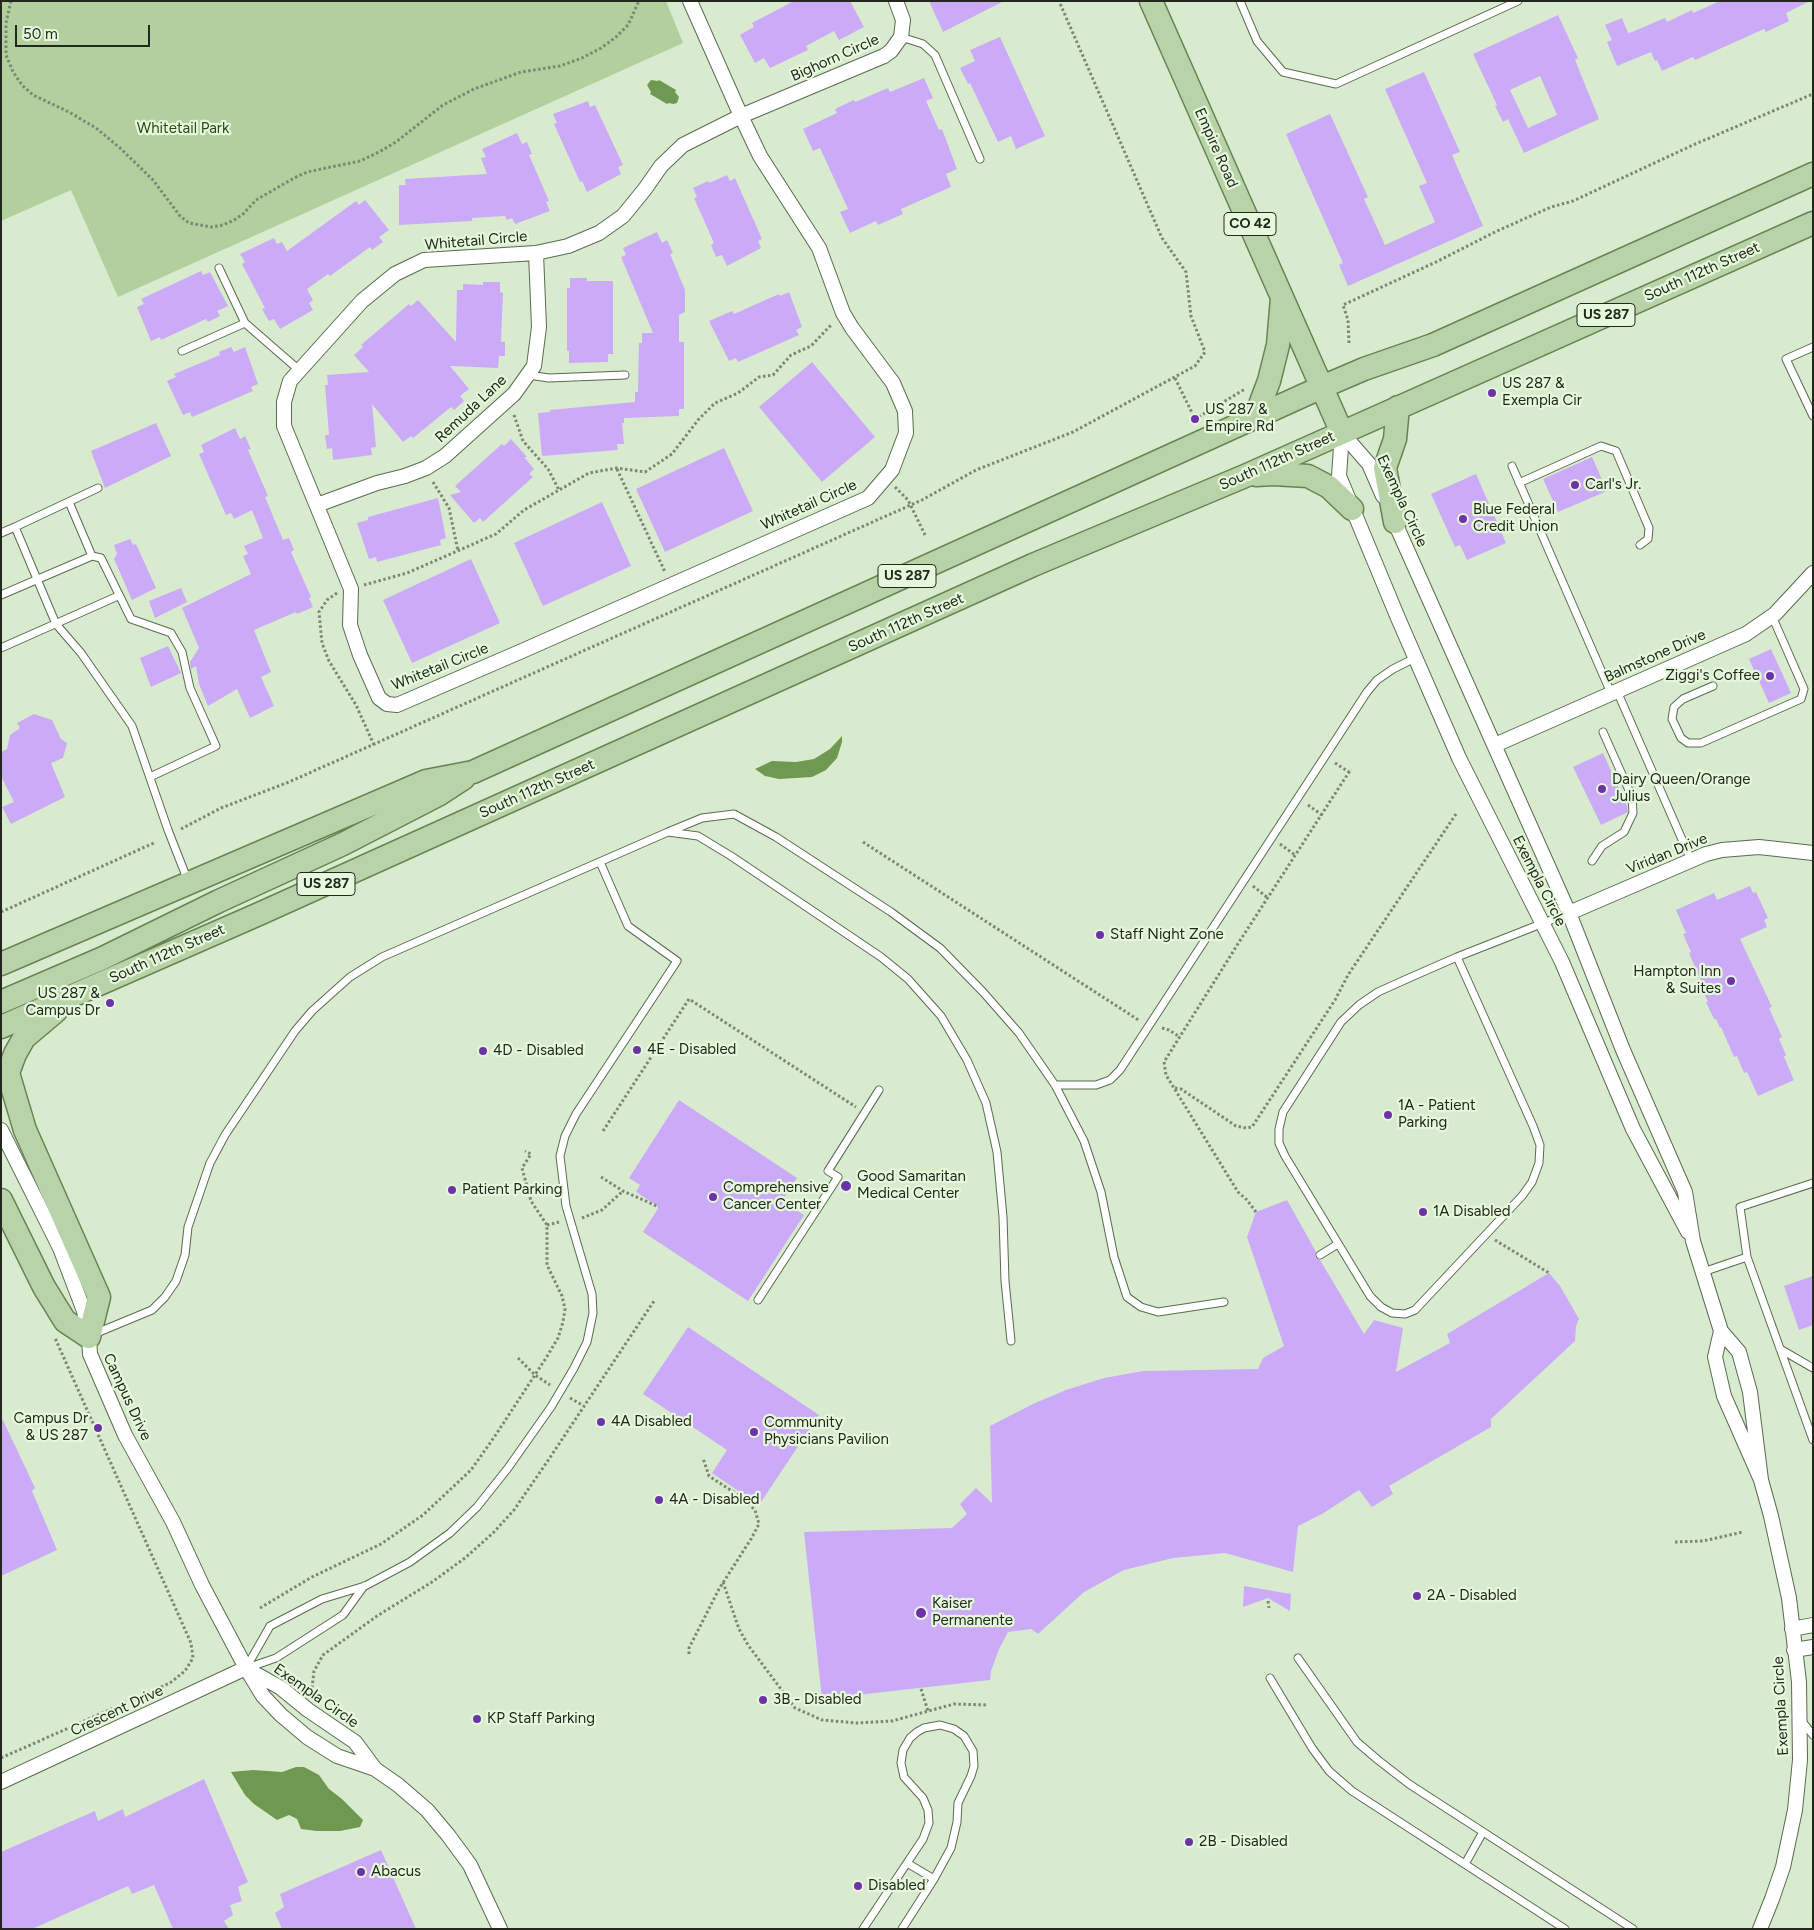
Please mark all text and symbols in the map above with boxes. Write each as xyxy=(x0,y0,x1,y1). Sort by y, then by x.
scale bar xyxy=(18,15,152,47)
text: 50 m xyxy=(23,25,58,43)
street label: Bighorn Circle xyxy=(788,31,882,85)
street label: Empire Road xyxy=(1190,105,1242,191)
park label: Whitetail Park xyxy=(137,120,229,138)
road number: CO 42 xyxy=(1224,212,1276,235)
street label: Whitetail Circle xyxy=(424,228,528,254)
street label: South 112th Street xyxy=(1641,238,1763,306)
road number: US 287 xyxy=(1577,304,1635,326)
street label: Remuda Lane xyxy=(432,371,510,447)
place label: US 287 & Exempla Cir xyxy=(1502,375,1582,410)
marker: US 287 & Exempla Cir xyxy=(1486,387,1498,399)
place label: US 287 & Empire Rd xyxy=(1205,401,1274,436)
marker: US 287 & Empire Rd xyxy=(1189,413,1201,425)
street label: South 112th Street xyxy=(1216,427,1338,495)
street label: Exempla Circle xyxy=(1373,452,1431,550)
street label: Whitetail Circle xyxy=(758,476,860,534)
place label: Carl's Jr. xyxy=(1585,476,1641,494)
marker: Carl's Jr. xyxy=(1569,479,1581,491)
place label: Blue Federal Credit Union xyxy=(1473,501,1558,536)
marker: Blue Federal Credit Union xyxy=(1457,513,1469,525)
road number: US 287 xyxy=(878,564,936,588)
street label: South 112th Street xyxy=(845,589,967,657)
street label: Balmstone Drive xyxy=(1601,626,1709,686)
street label: Whitetail Circle xyxy=(389,639,491,695)
place label: Ziggi's Coffee xyxy=(1665,667,1760,685)
marker: Ziggi's Coffee xyxy=(1764,670,1776,682)
street label: South 112th Street xyxy=(476,755,598,823)
place label: Dairy Queen/Orange Julius xyxy=(1612,771,1750,806)
marker: Dairy Queen/Orange Julius xyxy=(1596,783,1608,795)
street label: Viridan Drive xyxy=(1624,830,1710,878)
street label: Exempla Circle xyxy=(1508,833,1570,929)
road number: US 287 xyxy=(297,872,355,896)
street label: South 112th Street xyxy=(106,920,228,988)
place label: Staff Night Zone xyxy=(1110,926,1224,944)
marker: Staff Night Zone xyxy=(1094,929,1106,941)
place label: Hampton Inn & Suites xyxy=(1633,963,1721,998)
marker: Hampton Inn & Suites xyxy=(1725,975,1737,987)
place label: US 287 & Campus Dr xyxy=(25,985,100,1020)
marker: US 287 & Campus Dr xyxy=(104,997,116,1009)
place label: 4E - Disabled xyxy=(647,1041,736,1059)
place label: 4D - Disabled xyxy=(493,1042,584,1060)
marker: 4E - Disabled xyxy=(631,1044,643,1056)
marker: 4D - Disabled xyxy=(477,1045,489,1057)
place label: 1A - Patient Parking xyxy=(1398,1097,1476,1132)
marker: 1A - Patient Parking xyxy=(1382,1109,1394,1121)
place label: Good Samaritan Medical Center xyxy=(857,1168,966,1203)
place label: Comprehensive Cancer Center xyxy=(723,1179,829,1214)
marker: Good Samaritan Medical Center xyxy=(839,1179,853,1193)
place label: Patient Parking xyxy=(462,1181,562,1199)
marker: Patient Parking xyxy=(446,1184,458,1196)
marker: Comprehensive Cancer Center xyxy=(707,1191,719,1203)
place label: 1A Disabled xyxy=(1433,1203,1511,1221)
marker: 1A Disabled xyxy=(1417,1206,1429,1218)
street label: Campus Drive xyxy=(99,1351,155,1443)
place label: Campus Dr & US 287 xyxy=(13,1410,88,1445)
place label: 4A Disabled xyxy=(611,1413,692,1431)
place label: Community Physicians Pavilion xyxy=(764,1414,889,1449)
marker: 4A Disabled xyxy=(595,1416,607,1428)
marker: Campus Dr & US 287 xyxy=(92,1422,104,1434)
marker: Community Physicians Pavilion xyxy=(748,1426,760,1438)
place label: 4A - Disabled xyxy=(669,1491,760,1509)
marker: 4A - Disabled xyxy=(653,1494,665,1506)
place label: 2A - Disabled xyxy=(1427,1587,1517,1605)
marker: 2A - Disabled xyxy=(1411,1590,1423,1602)
place label: Kaiser Permanente xyxy=(932,1595,1013,1630)
marker: Kaiser Permanente xyxy=(914,1606,928,1620)
street label: Exempla Circle xyxy=(1769,1656,1793,1756)
street label: Exempla Circle xyxy=(270,1660,362,1732)
street label: Crescent Drive xyxy=(68,1682,166,1740)
place label: 3B - Disabled xyxy=(773,1691,861,1709)
marker: 3B - Disabled xyxy=(757,1694,769,1706)
place label: KP Staff Parking xyxy=(487,1710,595,1728)
marker: KP Staff Parking xyxy=(471,1713,483,1725)
place label: 2B - Disabled xyxy=(1199,1833,1288,1851)
marker: 2B - Disabled xyxy=(1183,1836,1195,1848)
place label: Abacus xyxy=(371,1863,421,1881)
marker: Abacus xyxy=(355,1866,367,1878)
place label: Disabled xyxy=(868,1877,926,1895)
marker: Disabled xyxy=(852,1880,864,1892)

